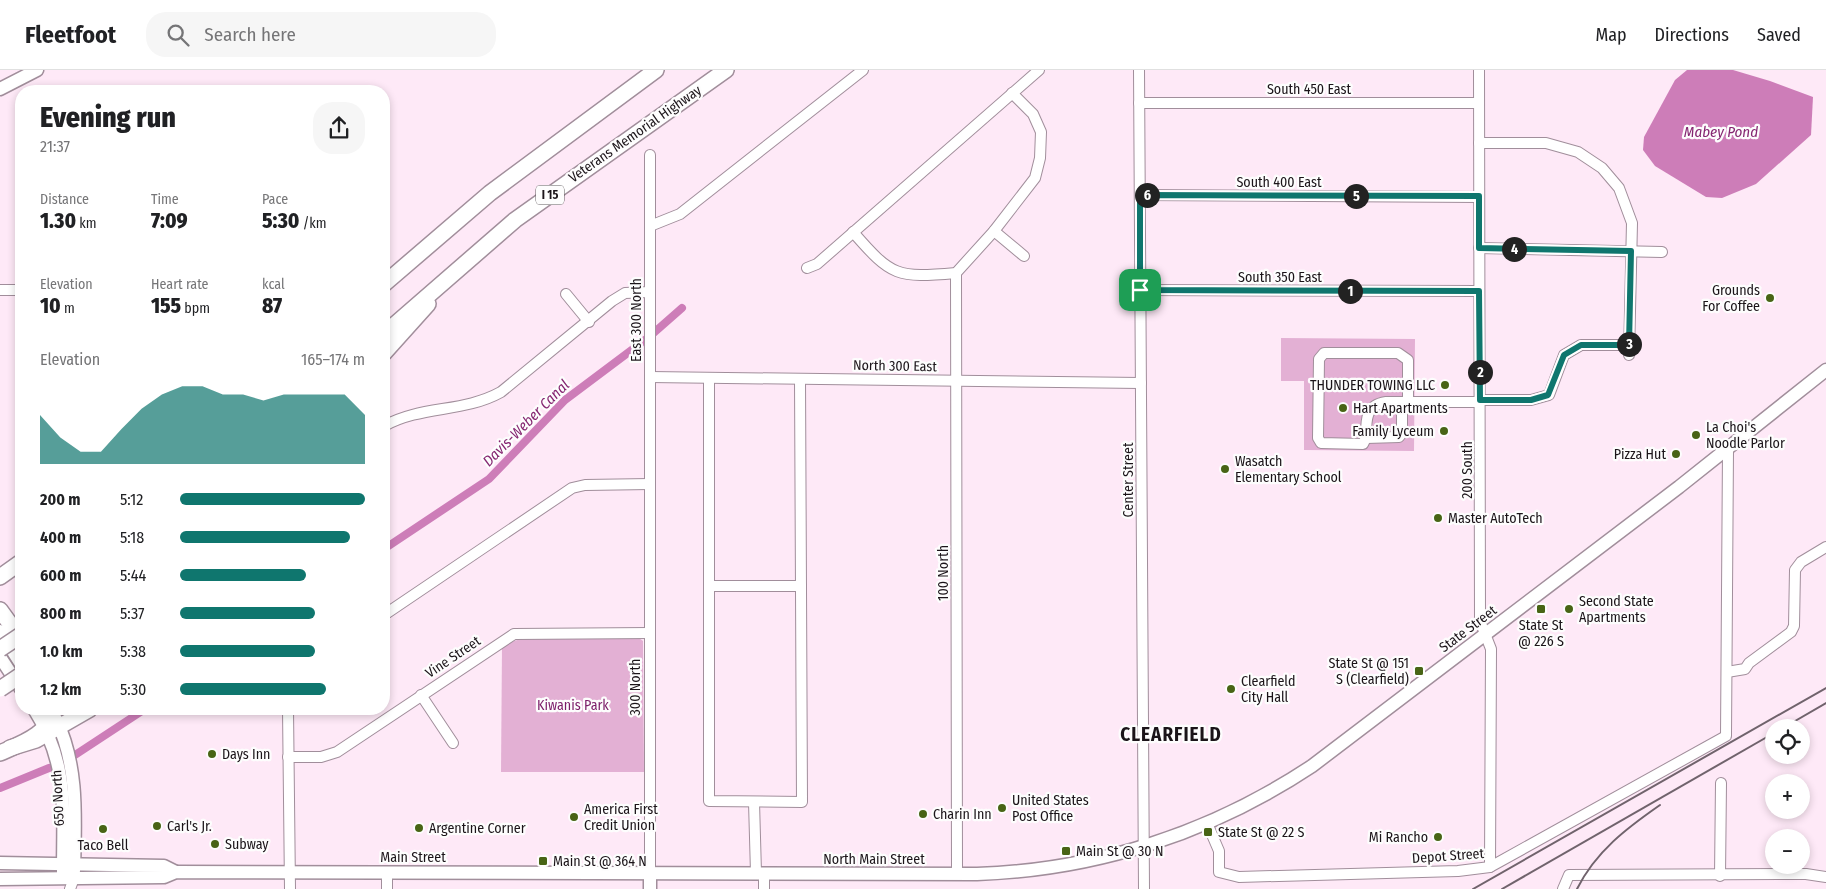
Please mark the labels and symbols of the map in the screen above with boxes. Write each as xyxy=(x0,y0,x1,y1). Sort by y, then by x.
street label: Veterans Memorial Highway xyxy=(565,81,705,186)
street label: South 450 East xyxy=(1267,81,1352,98)
water label: Mabey Pond xyxy=(1684,123,1758,141)
street label: South 400 East xyxy=(1236,174,1322,191)
pin: 6 xyxy=(1134,182,1160,208)
pin: 5 xyxy=(1344,184,1368,208)
road number: I 15 xyxy=(536,186,564,204)
pin: 4 xyxy=(1502,236,1526,262)
pin xyxy=(1119,269,1161,311)
street label: South 350 East xyxy=(1238,269,1322,286)
street label: East 300 North xyxy=(628,278,645,362)
pin: 1 xyxy=(1338,278,1362,304)
place label: Grounds For Coffee xyxy=(1702,282,1760,315)
marker: Grounds For Coffee xyxy=(1764,292,1776,304)
pin: 3 xyxy=(1616,332,1642,356)
street label: North 300 East xyxy=(853,357,938,375)
pin: 2 xyxy=(1468,360,1492,384)
water label: Davis-Weber Canal xyxy=(479,376,573,470)
place label: THUNDER TOWING LLC xyxy=(1310,377,1435,394)
marker: THUNDER TOWING LLC xyxy=(1439,379,1451,391)
place label: Hart Apartments xyxy=(1353,400,1448,417)
marker: Hart Apartments xyxy=(1337,402,1349,414)
place label: La Choi's Noodle Parlor xyxy=(1706,419,1785,452)
place label: Family Lyceum xyxy=(1352,423,1434,440)
marker: Family Lyceum xyxy=(1438,425,1450,437)
marker: La Choi's Noodle Parlor xyxy=(1690,429,1702,441)
street label: 200 South xyxy=(1459,441,1476,499)
street label: Center Street xyxy=(1120,442,1137,518)
place label: Pizza Hut xyxy=(1614,446,1666,463)
marker: Pizza Hut xyxy=(1670,448,1682,460)
place label: Wasatch Elementary School xyxy=(1235,453,1342,486)
marker: Wasatch Elementary School xyxy=(1219,463,1231,475)
place label: Master AutoTech xyxy=(1448,510,1543,527)
marker: Master AutoTech xyxy=(1432,512,1444,524)
street label: 100 North xyxy=(935,545,952,601)
place label: Second State Apartments xyxy=(1579,593,1654,626)
street label: State Street xyxy=(1436,602,1500,656)
marker: State St @ 226 S xyxy=(1535,603,1547,615)
marker: Second State Apartments xyxy=(1563,603,1575,615)
place label: State St @ 226 S xyxy=(1518,617,1564,650)
street label: Vine Street xyxy=(422,632,484,682)
place label: State St @ 151 S (Clearfield) xyxy=(1328,655,1409,688)
street label: 300 North xyxy=(627,659,644,715)
marker: State St @ 151 S (Clearfield) xyxy=(1413,665,1425,677)
place label: Clearfield City Hall xyxy=(1241,673,1296,706)
marker: Clearfield City Hall xyxy=(1225,683,1237,695)
park label: Kiwanis Park xyxy=(537,697,609,714)
district label: CLEARFIELD xyxy=(1120,723,1222,746)
place label: Days Inn xyxy=(222,746,270,763)
marker: Days Inn xyxy=(206,748,218,760)
street label: 650 North xyxy=(48,769,68,827)
place label: United States Post Office xyxy=(1012,792,1089,825)
place label: America First Credit Union xyxy=(584,801,658,834)
marker: United States Post Office xyxy=(996,802,1008,814)
place label: Charin Inn xyxy=(933,806,992,823)
marker: Charin Inn xyxy=(917,808,929,820)
marker: America First Credit Union xyxy=(568,811,580,823)
place label: Carl's Jr. xyxy=(167,818,212,835)
marker: Carl's Jr. xyxy=(151,820,163,832)
place label: Argentine Corner xyxy=(429,820,526,837)
marker: Argentine Corner xyxy=(413,822,425,834)
marker: Taco Bell xyxy=(97,823,109,835)
place label: State St @ 22 S xyxy=(1218,824,1305,841)
marker: State St @ 22 S xyxy=(1202,826,1214,838)
place label: Mi Rancho xyxy=(1369,829,1428,846)
marker: Mi Rancho xyxy=(1432,831,1444,843)
place label: Subway xyxy=(225,836,269,853)
place label: Taco Bell xyxy=(78,837,129,854)
marker: Subway xyxy=(209,838,221,850)
place label: Main St @ 30 N xyxy=(1076,843,1163,860)
marker: Main St @ 30 N xyxy=(1060,845,1072,857)
street label: Depot Street xyxy=(1411,845,1485,867)
street label: Main Street xyxy=(380,849,446,866)
street label: North Main Street xyxy=(823,851,925,868)
place label: Main St @ 364 N xyxy=(553,853,647,870)
marker: Main St @ 364 N xyxy=(537,855,549,867)

